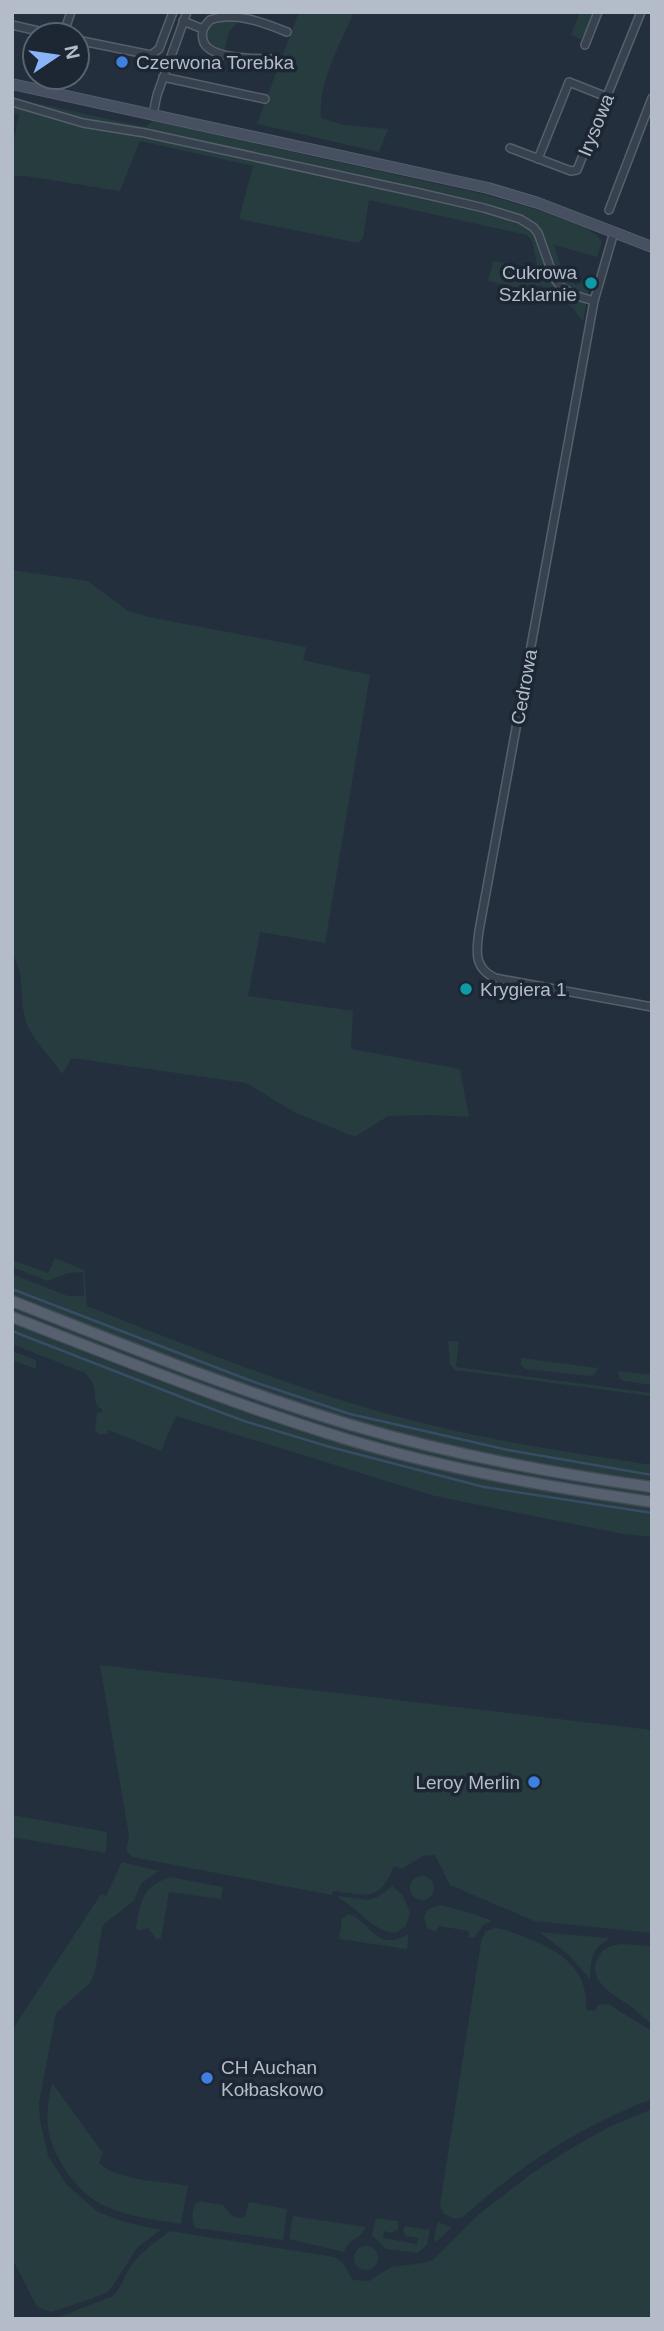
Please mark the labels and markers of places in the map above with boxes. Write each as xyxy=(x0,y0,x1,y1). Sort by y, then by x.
place label: Czerwona Torebka xyxy=(136,52,295,73)
marker: Czerwona Torebka xyxy=(114,54,130,70)
place label: Cukrowa Szklarnie xyxy=(499,262,577,305)
marker: Cukrowa Szklarnie xyxy=(583,275,599,291)
place label: Krygiera 1 xyxy=(480,979,567,1000)
marker: Krygiera 1 xyxy=(458,981,474,997)
place label: Leroy Merlin xyxy=(415,1772,520,1793)
marker: Leroy Merlin xyxy=(526,1774,542,1790)
place label: CH Auchan Kołbaskowo xyxy=(221,2057,323,2100)
marker: CH Auchan Kołbaskowo xyxy=(199,2070,215,2086)

